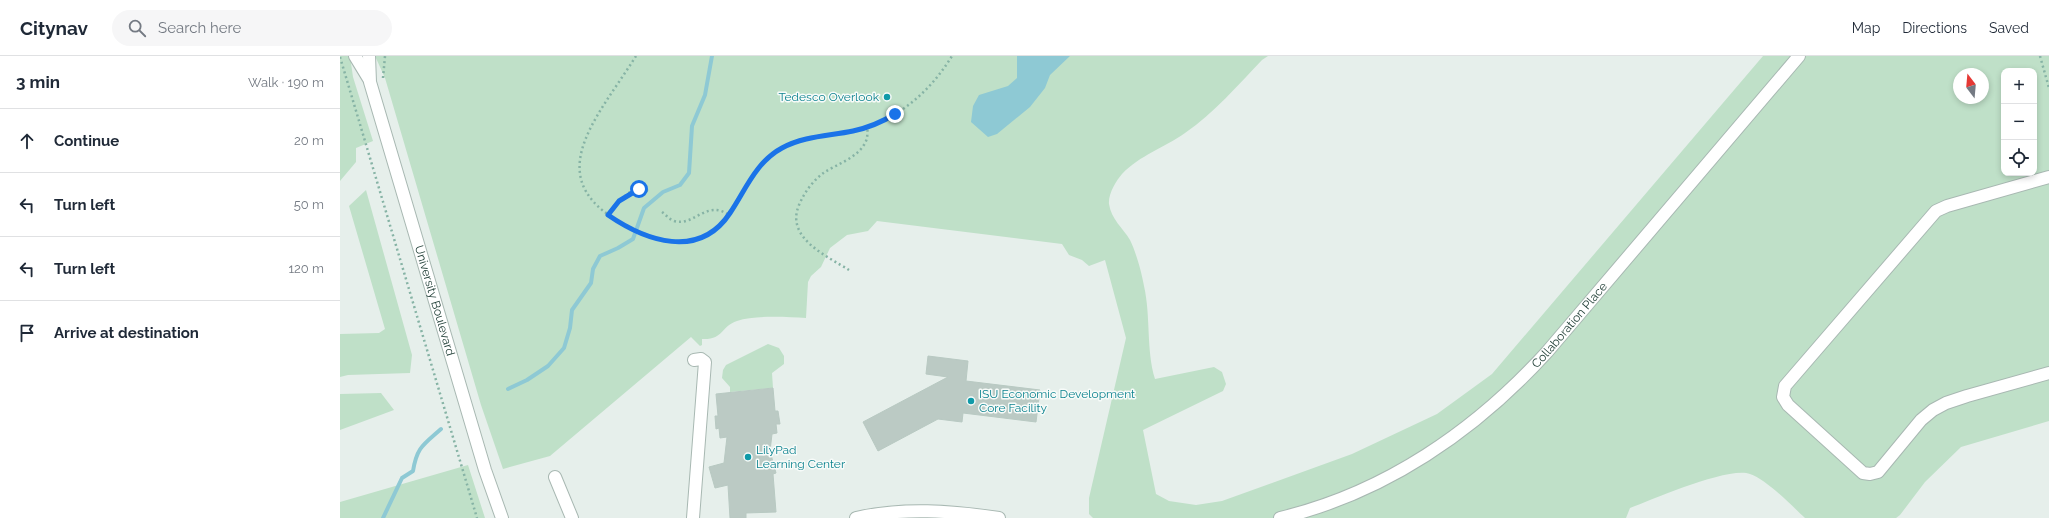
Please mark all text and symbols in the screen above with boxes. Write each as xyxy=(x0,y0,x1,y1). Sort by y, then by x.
search box xyxy=(112,10,392,46)
text: Citynav xyxy=(20,17,88,39)
icon: search xyxy=(126,17,148,39)
text: Search here xyxy=(158,19,241,37)
text: Map xyxy=(1852,20,1880,36)
text: Directions xyxy=(1902,20,1967,36)
text: Saved xyxy=(1989,20,2029,36)
north arrow xyxy=(1953,68,1989,104)
map controls xyxy=(2001,68,2037,176)
button: + xyxy=(2001,68,2037,104)
text: 3 min xyxy=(16,72,60,92)
text: Walk · 190 m xyxy=(248,75,324,90)
place label: Tedesco Overlook xyxy=(779,90,880,104)
marker: Tedesco Overlook xyxy=(882,92,892,102)
button: − xyxy=(2001,104,2037,140)
route end xyxy=(886,105,904,123)
icon: ahead xyxy=(16,130,38,152)
text: Continue xyxy=(54,132,119,150)
text: 20 m xyxy=(294,133,324,148)
button: locate xyxy=(2001,140,2037,176)
route start xyxy=(630,180,648,198)
icon: left xyxy=(16,194,38,216)
text: Turn left xyxy=(54,196,115,214)
text: 50 m xyxy=(294,197,324,212)
street label: University Boulevard xyxy=(412,244,458,357)
icon: left xyxy=(16,258,38,280)
text: Turn left xyxy=(54,260,115,278)
text: 120 m xyxy=(288,261,324,276)
street label: Collaboration Place xyxy=(1529,280,1610,371)
icon: arrive xyxy=(16,322,38,344)
text: Arrive at destination xyxy=(54,324,199,342)
place label: ISU Economic Development Core Facility xyxy=(979,387,1135,415)
marker: ISU Economic Development Core Facility xyxy=(966,396,976,406)
place label: LilyPad Learning Center xyxy=(756,443,846,471)
marker: LilyPad Learning Center xyxy=(743,452,753,462)

